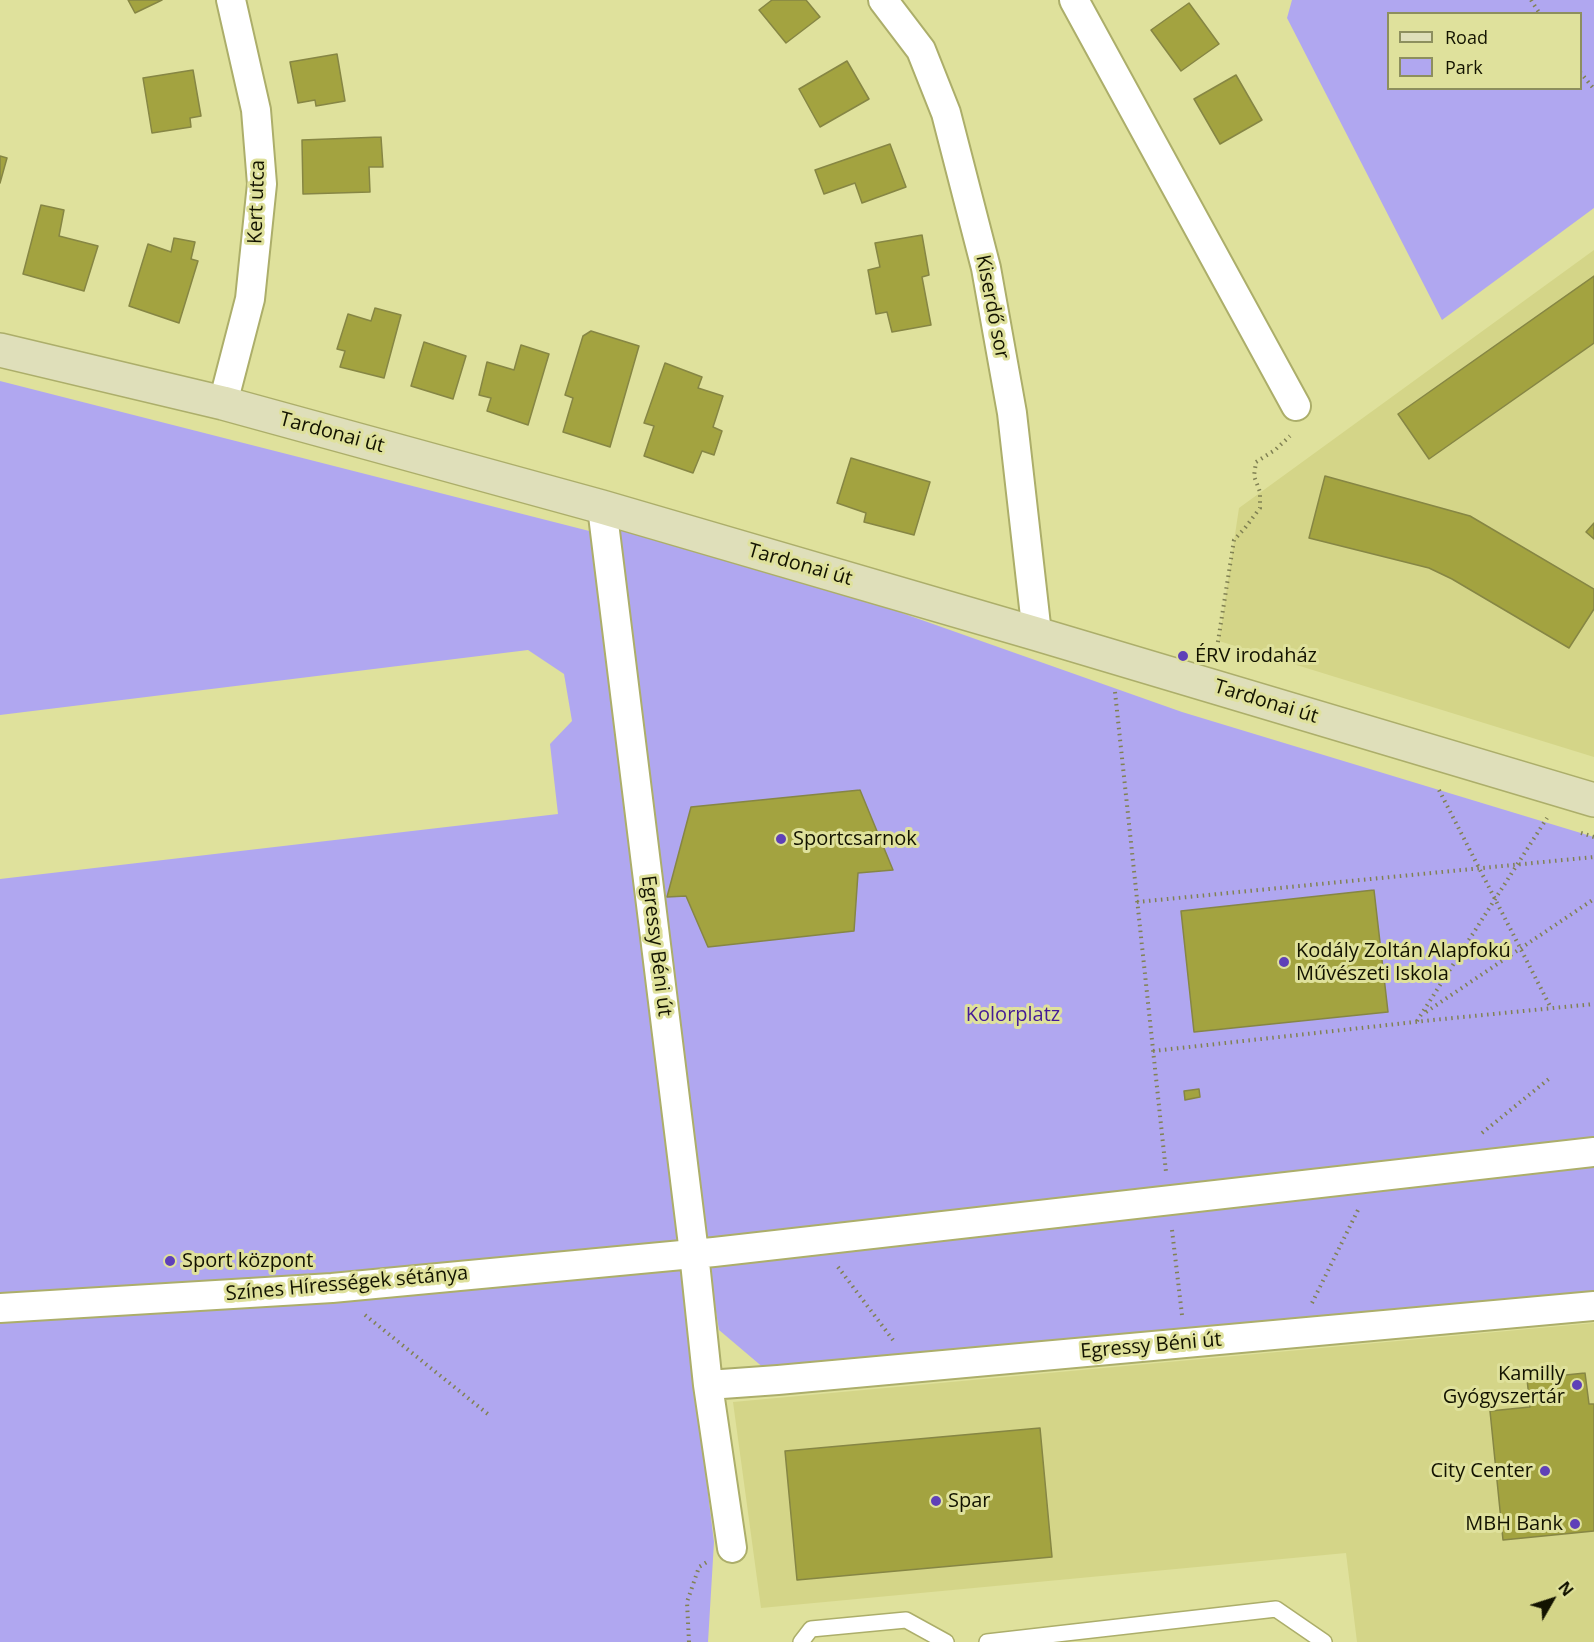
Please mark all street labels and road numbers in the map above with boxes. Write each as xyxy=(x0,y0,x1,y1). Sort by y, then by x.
street label: Kert utca xyxy=(244,160,270,244)
street label: Kiserdő sor xyxy=(970,253,1014,361)
street label: Tardonai út xyxy=(277,407,387,459)
street label: Tardonai út xyxy=(745,539,855,591)
street label: Tardonai út xyxy=(1211,675,1321,729)
street label: Egressy Béni út xyxy=(635,874,677,1018)
street label: Színes Hírességek sétánya xyxy=(225,1261,469,1307)
street label: Egressy Béni út xyxy=(1079,1328,1223,1364)

